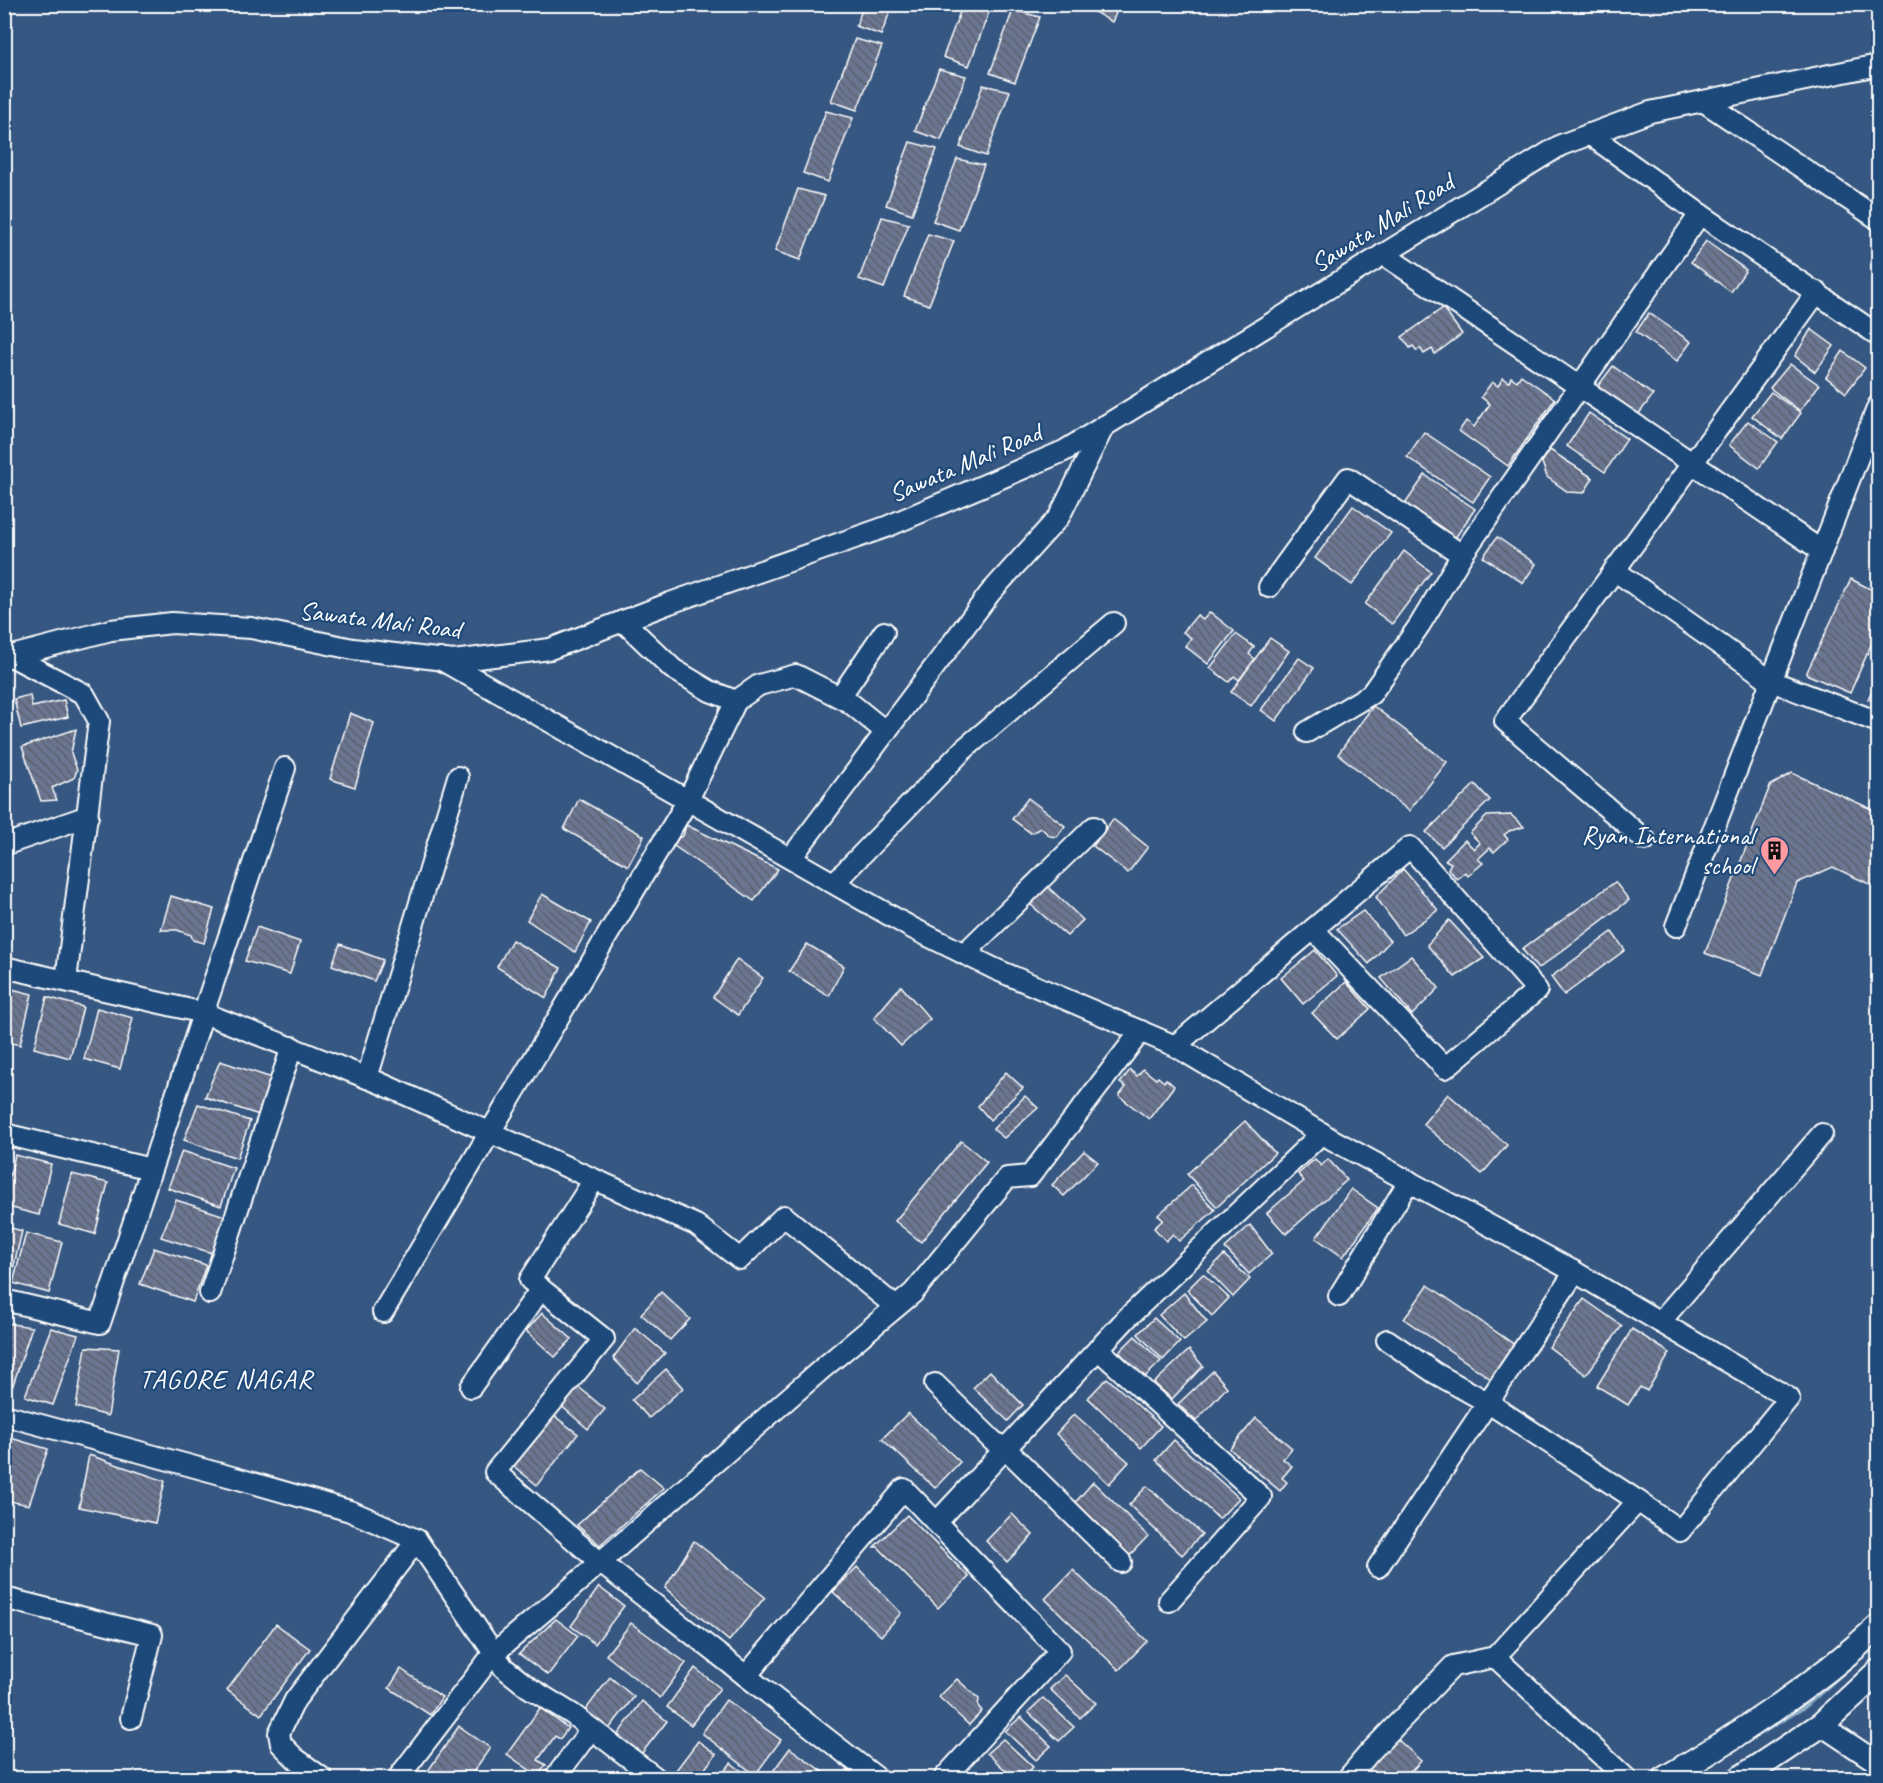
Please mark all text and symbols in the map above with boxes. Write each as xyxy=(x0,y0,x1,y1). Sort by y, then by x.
street label: Sawata Mali Road xyxy=(1304,164,1463,280)
street label: Sawata Mali Road xyxy=(884,415,1050,510)
street label: Sawata Mali Road xyxy=(297,594,466,647)
place label: Ryan International school xyxy=(1581,819,1759,882)
building icon: Ryan International school xyxy=(1759,834,1791,876)
district label: TAGORE NAGAR xyxy=(139,1362,315,1396)

